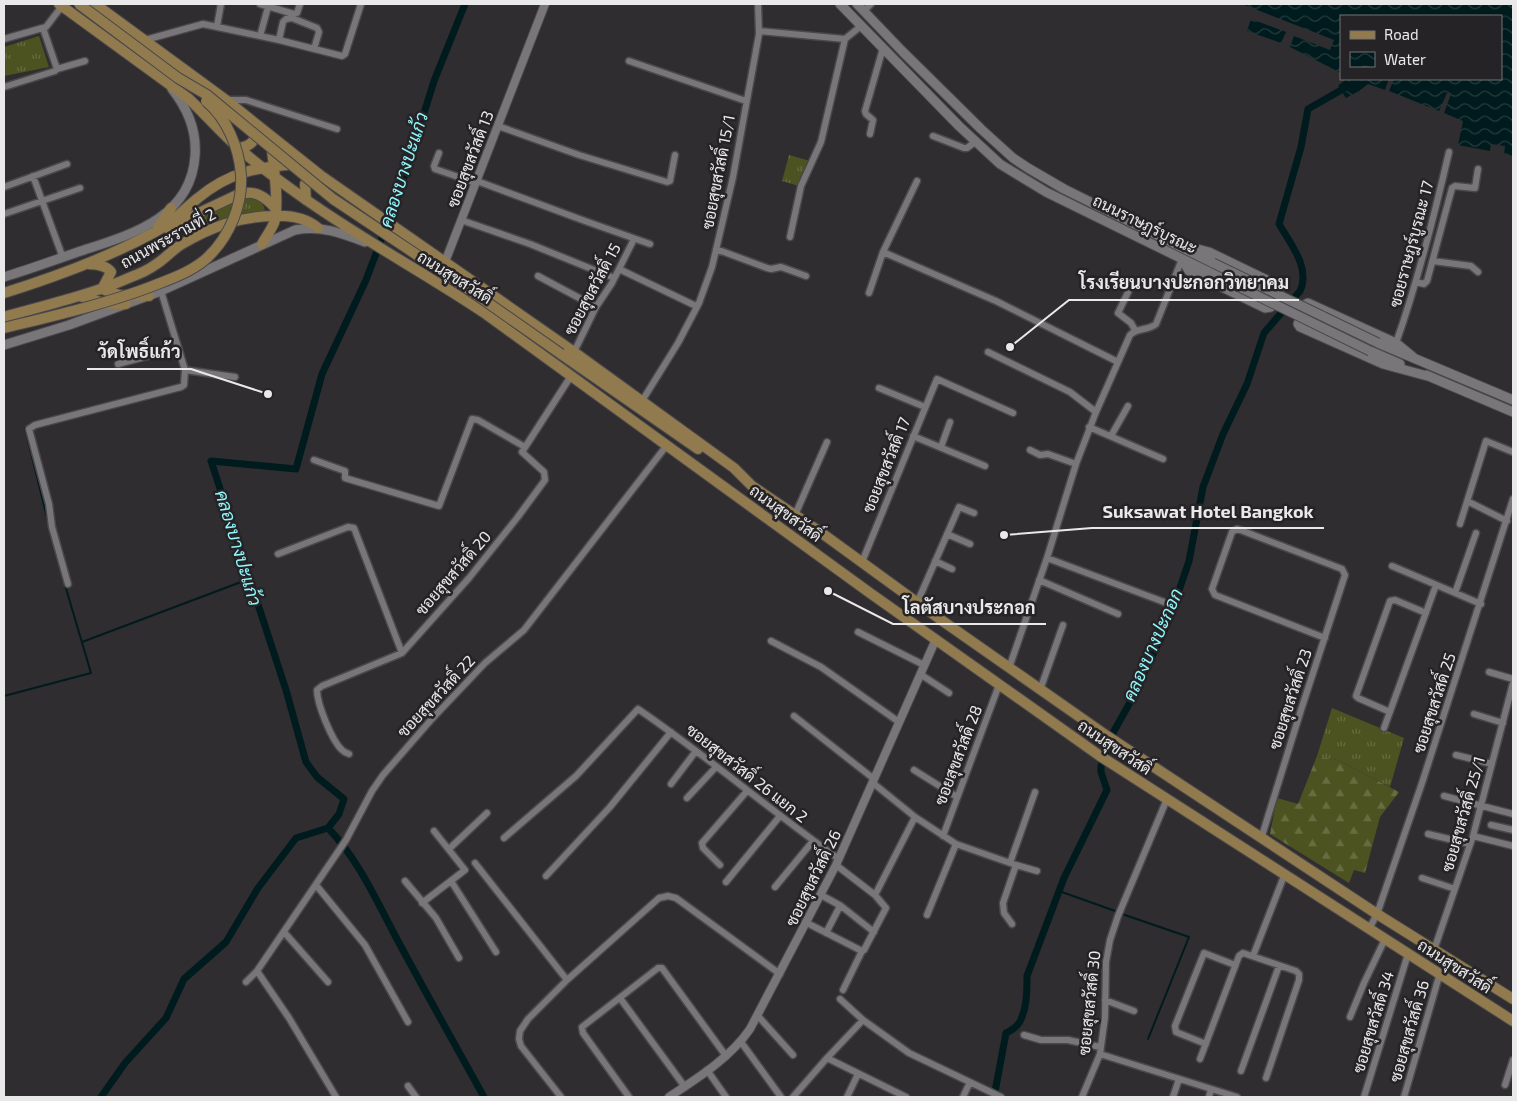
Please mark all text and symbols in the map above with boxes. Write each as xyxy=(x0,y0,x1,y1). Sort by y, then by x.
legend xyxy=(1340,15,1502,80)
text: Road xyxy=(1384,25,1419,43)
text: Water xyxy=(1384,50,1426,68)
street label: ซอยสุขสวัสดิ์ 13 xyxy=(438,106,500,211)
water label: คลองบางปะแก้ว xyxy=(374,109,432,230)
street label: ซอยสุขสวัสดิ์ 15/1 xyxy=(693,112,741,232)
street label: ซอยราษฎร์บูรณะ 17 xyxy=(1383,178,1439,310)
street label: ถนนราษฎร์บูรณะ xyxy=(1089,188,1201,260)
street label: ถนนพระรามที่ 2 xyxy=(115,200,219,272)
street label: ซอยสุขสวัสดิ์ 15 xyxy=(555,237,627,340)
street label: ถนนสุขสวัสดิ์ xyxy=(413,242,498,310)
callout: โรงเรียนบางปะกอกวิทยาคม xyxy=(1069,267,1299,300)
text: โรงเรียนบางปะกอกวิทยาคม xyxy=(1078,270,1289,293)
callout: วัดโพธิ์แก้ว xyxy=(87,336,191,369)
text: วัดโพธิ์แก้ว xyxy=(97,336,181,362)
street label: ซอยสุขสวัสดิ์ 17 xyxy=(854,413,916,517)
street label: ถนนสุขสวัสดิ์ xyxy=(745,477,829,548)
water label: คลองบางปะแก้ว xyxy=(211,487,267,608)
callout: Suksawat Hotel Bangkok xyxy=(1092,495,1324,528)
text: Suksawat Hotel Bangkok xyxy=(1102,500,1314,522)
street label: ซอยสุขสวัสดิ์ 20 xyxy=(408,524,497,621)
water label: คลองบางปะกอก xyxy=(1117,585,1187,704)
callout: โลตัสบางประกอก xyxy=(893,591,1046,624)
text: โลตัสบางประกอก xyxy=(901,595,1036,618)
street label: ซอยสุขสวัสดิ์ 23 xyxy=(1260,645,1318,753)
street label: ซอยสุขสวัสดิ์ 22 xyxy=(390,648,481,743)
street label: ซอยสุขสวัสดิ์ 25 xyxy=(1404,649,1462,756)
street label: ซอยสุขสวัสดิ์ 28 xyxy=(926,701,988,809)
street label: ถนนสุขสวัสดิ์ xyxy=(1073,711,1158,781)
street label: ซอยสุขสวัสดิ์ 26 แยก 2 xyxy=(681,716,814,828)
street label: ซอยสุขสวัสดิ์ 25/1 xyxy=(1433,753,1491,875)
street label: ซอยสุขสวัสดิ์ 26 xyxy=(777,825,847,931)
street label: ถนนสุขสวัสดิ์ xyxy=(1413,931,1498,999)
street label: ซอยสุขสวัสดิ์ 30 xyxy=(1069,949,1106,1057)
street label: ซอยสุขสวัสดิ์ 34 xyxy=(1344,967,1400,1076)
street label: ซอยสุขสวัสดิ์ 36 xyxy=(1381,977,1435,1085)

